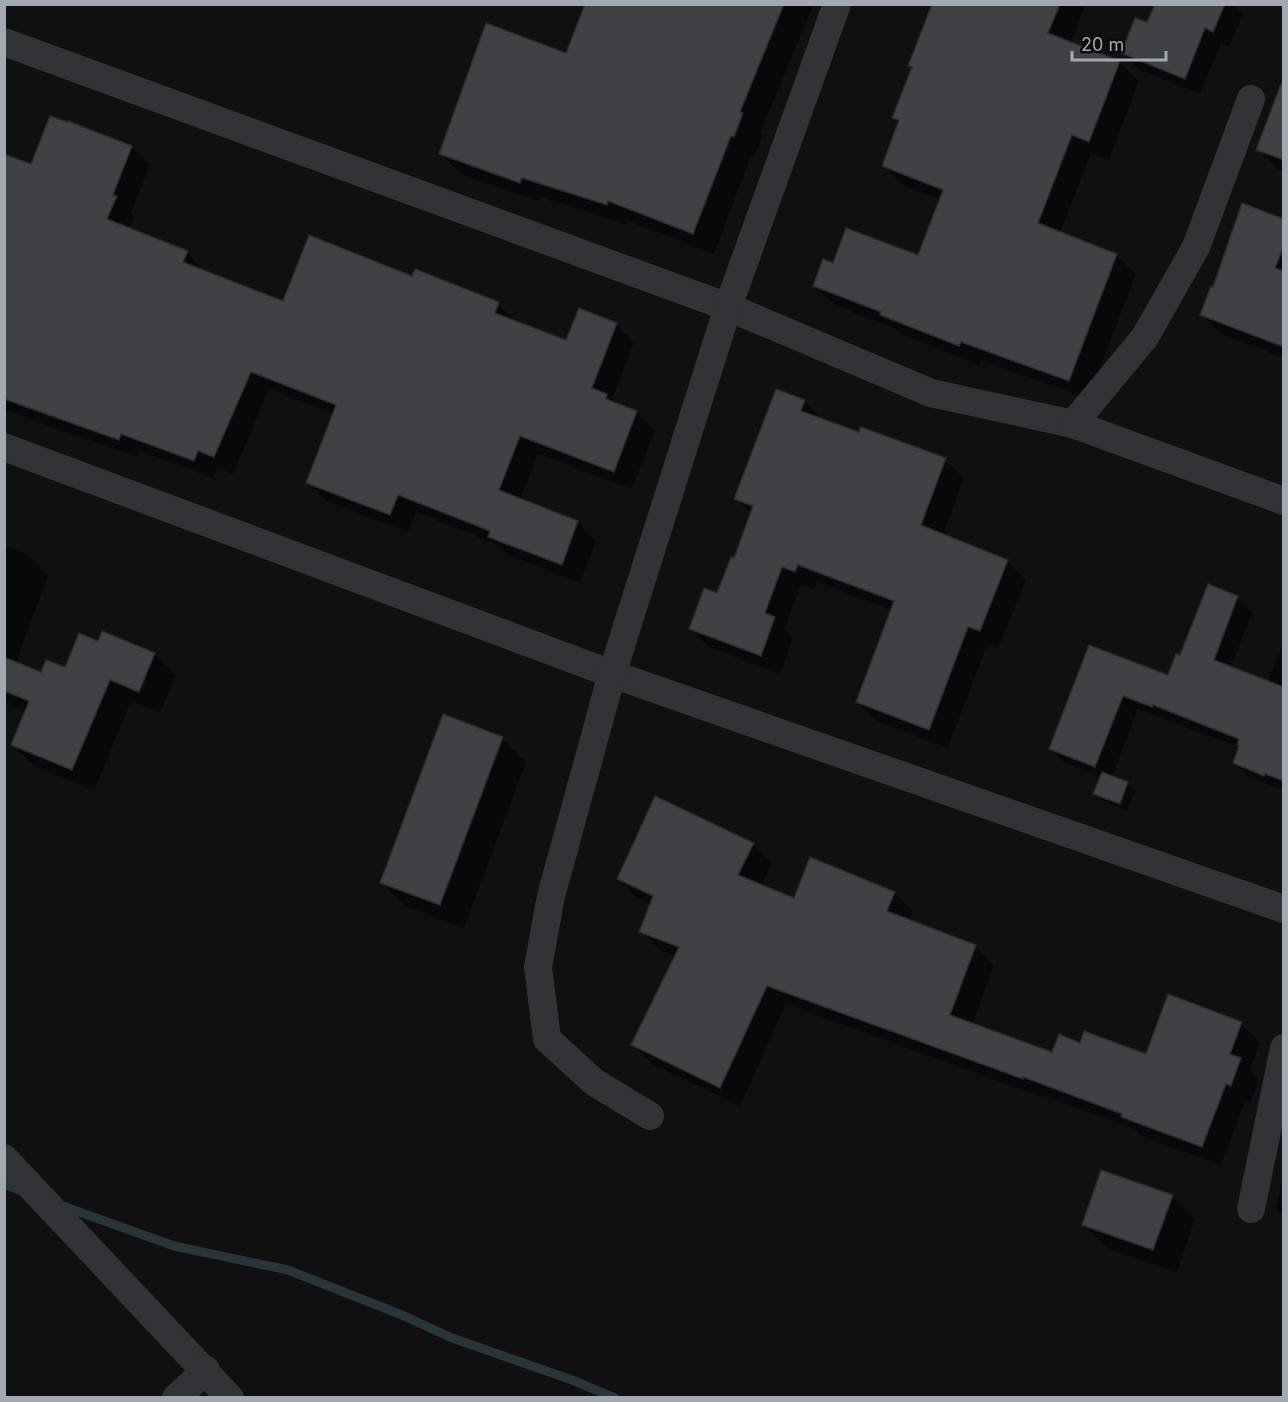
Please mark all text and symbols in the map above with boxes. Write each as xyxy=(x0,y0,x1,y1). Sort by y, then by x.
scale bar xyxy=(1072,24,1166,62)
text: 20 m xyxy=(1081,34,1124,55)

